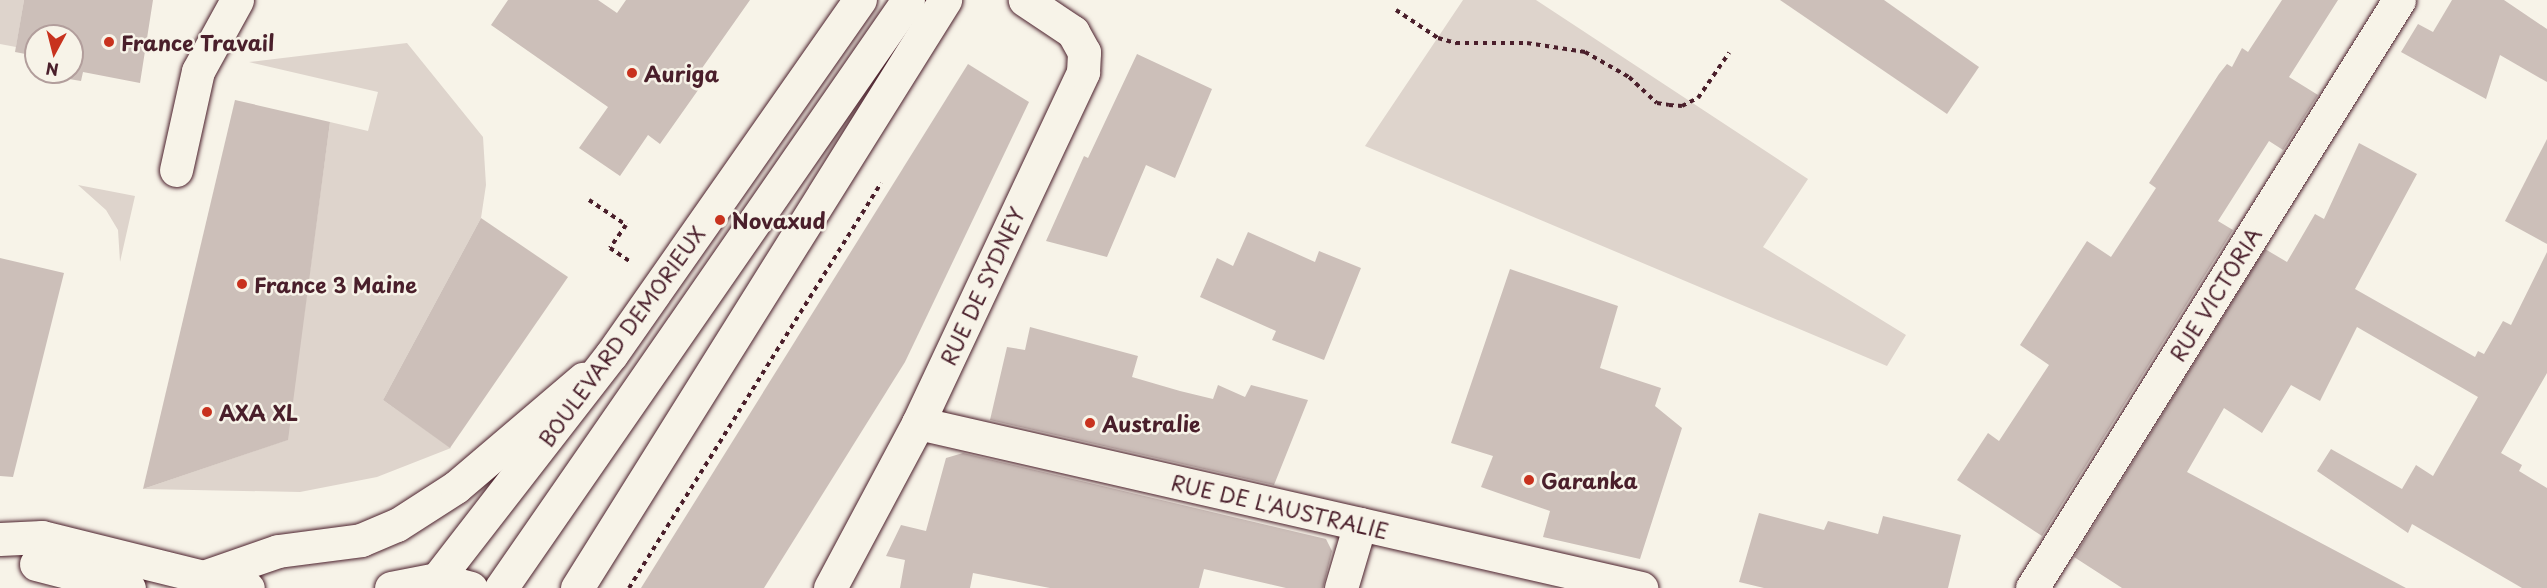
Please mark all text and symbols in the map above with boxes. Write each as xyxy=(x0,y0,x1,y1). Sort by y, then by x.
north arrow xyxy=(24,24,84,84)
place label: France Travail xyxy=(121,29,275,55)
marker: France Travail xyxy=(102,35,116,49)
text: N xyxy=(44,57,60,83)
place label: Auriga xyxy=(644,60,719,86)
marker: Auriga xyxy=(625,66,639,80)
street label: RUE DE SYDNEY xyxy=(933,201,1031,371)
place label: Novaxud xyxy=(732,207,825,233)
marker: Novaxud xyxy=(713,213,727,227)
street label: BOULEVARD DEMORIEUX xyxy=(532,220,710,452)
street label: RUE VICTORIA xyxy=(2163,221,2267,367)
place label: France 3 Maine xyxy=(254,271,418,297)
marker: France 3 Maine xyxy=(235,277,249,291)
place label: AXA XL xyxy=(219,399,299,425)
marker: AXA XL xyxy=(200,405,214,419)
place label: Australie xyxy=(1102,410,1201,436)
marker: Australie xyxy=(1083,416,1097,430)
place label: Garanka xyxy=(1541,467,1638,493)
street label: RUE DE L'AUSTRALIE xyxy=(1168,469,1392,543)
marker: Garanka xyxy=(1522,473,1536,487)

